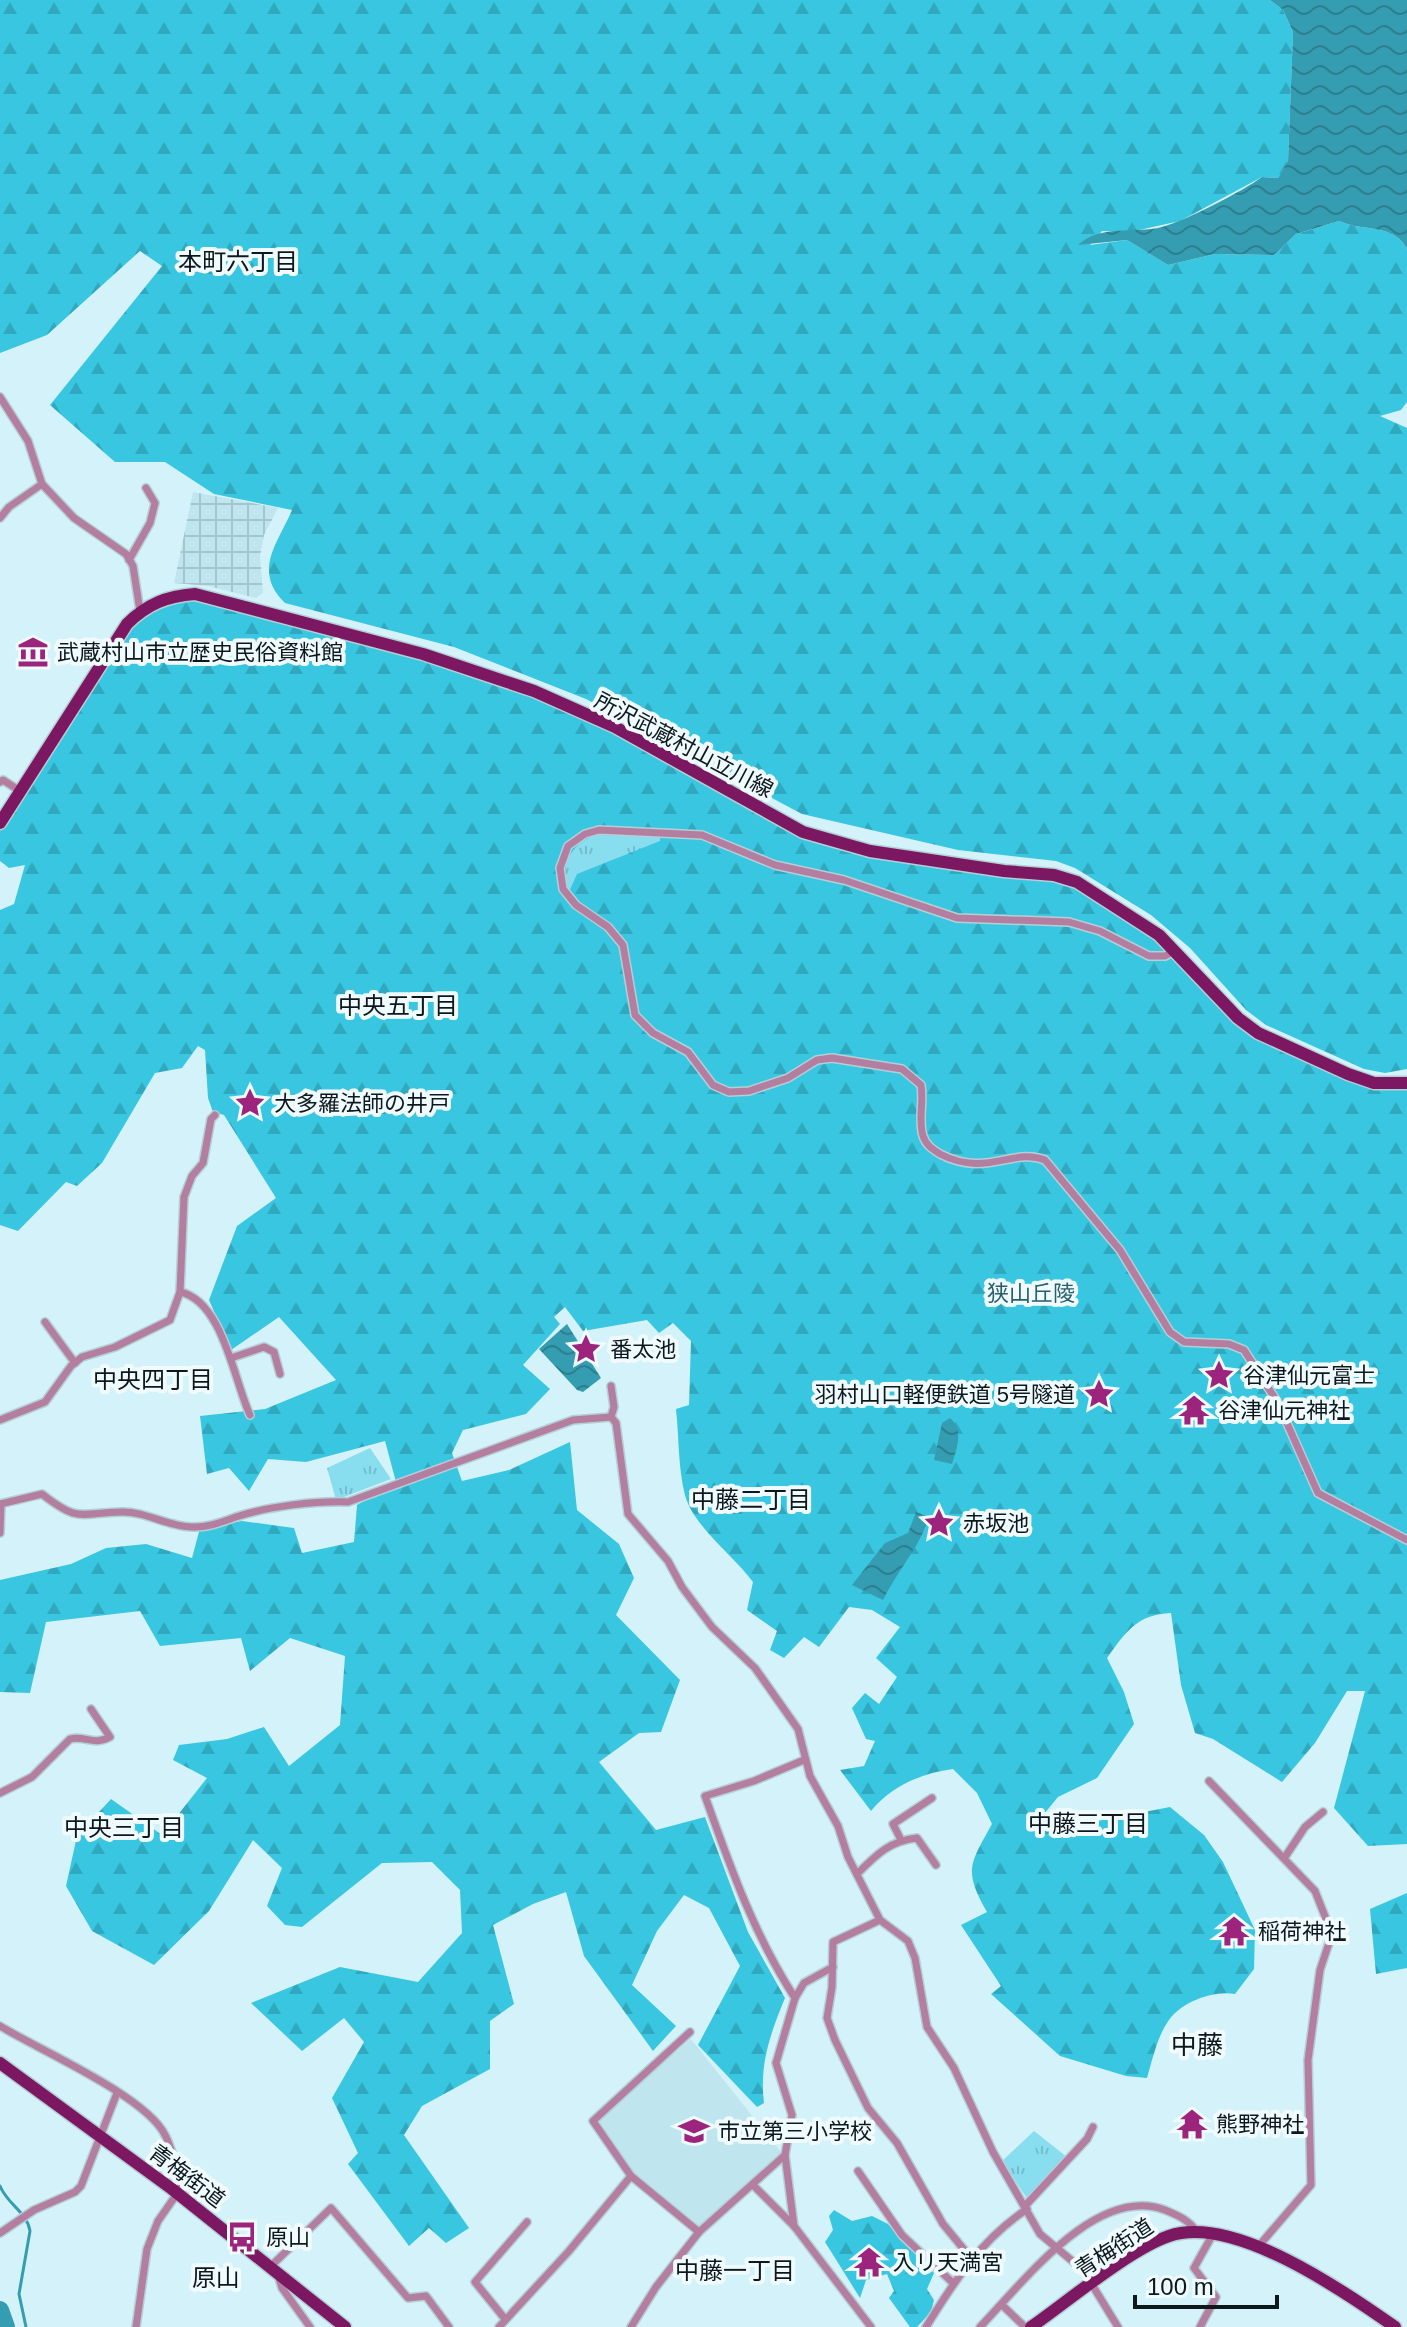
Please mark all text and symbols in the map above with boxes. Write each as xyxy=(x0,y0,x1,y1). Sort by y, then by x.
district label: 本町六丁目 xyxy=(178,248,298,275)
museum icon: 武蔵村山市立歴史民俗資料館 xyxy=(16,635,50,669)
place label: 武蔵村山市立歴史民俗資料館 xyxy=(57,640,343,665)
street label: 所沢武蔵村山立川線 xyxy=(591,687,777,803)
district label: 中央五丁目 xyxy=(338,992,458,1019)
place icon: 大多羅法師の井戸 xyxy=(233,1086,267,1120)
place label: 大多羅法師の井戸 xyxy=(274,1091,450,1116)
park label: 狭山丘陵 xyxy=(987,1281,1075,1306)
place icon: 番太池 xyxy=(569,1332,603,1366)
place label: 番太池 xyxy=(610,1337,676,1362)
place icon: 谷津仙元富士 xyxy=(1202,1358,1236,1392)
place label: 谷津仙元富士 xyxy=(1243,1363,1375,1388)
district label: 中央四丁目 xyxy=(93,1366,213,1393)
place icon: 羽村山口軽便鉄道 5号隧道 xyxy=(1082,1377,1116,1411)
place label: 羽村山口軽便鉄道 5号隧道 xyxy=(815,1382,1075,1407)
temple icon: 谷津仙元神社 xyxy=(1177,1393,1211,1427)
place label: 谷津仙元神社 xyxy=(1218,1398,1350,1423)
district label: 中藤二丁目 xyxy=(691,1486,811,1513)
place icon: 赤坂池 xyxy=(922,1506,956,1540)
place label: 赤坂池 xyxy=(963,1511,1029,1536)
district label: 中藤三丁目 xyxy=(1028,1810,1148,1837)
district label: 中央三丁目 xyxy=(64,1814,184,1841)
temple icon: 稲荷神社 xyxy=(1217,1914,1251,1948)
place label: 稲荷神社 xyxy=(1258,1919,1346,1944)
district label: 中藤 xyxy=(1171,2030,1223,2060)
temple icon: 熊野神社 xyxy=(1175,2107,1209,2141)
place label: 熊野神社 xyxy=(1216,2112,1304,2137)
school or university icon: 市立第三小学校 xyxy=(677,2114,711,2148)
place label: 市立第三小学校 xyxy=(718,2119,872,2144)
street label: 青梅街道 xyxy=(144,2140,230,2212)
street label: 青梅街道 xyxy=(1070,2214,1158,2282)
bus stop icon: 原山 xyxy=(225,2220,259,2254)
place label: 原山 xyxy=(266,2225,310,2250)
temple icon: 入リ天満宮 xyxy=(852,2245,886,2279)
place label: 入リ天満宮 xyxy=(893,2250,1003,2275)
district label: 中藤一丁目 xyxy=(675,2257,795,2284)
scale bar xyxy=(1135,2259,1277,2309)
district label: 原山 xyxy=(192,2264,240,2291)
text: 100 m xyxy=(1147,2273,1214,2300)

